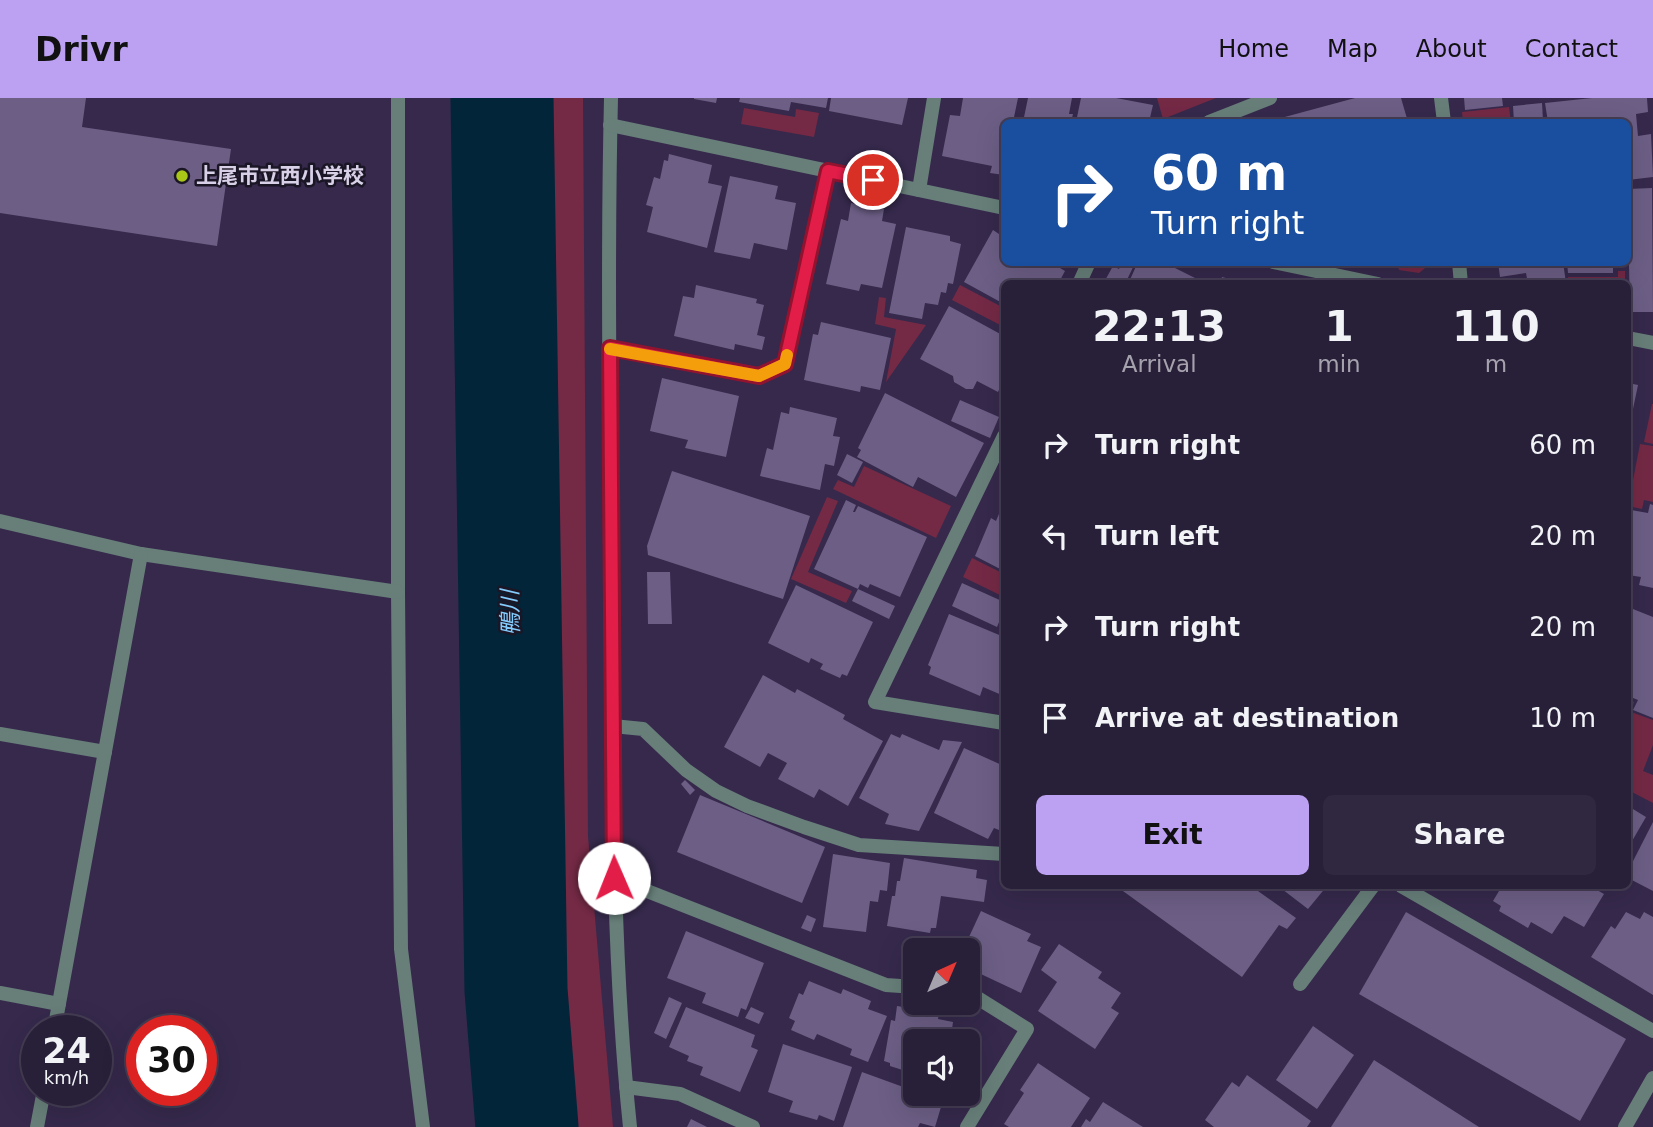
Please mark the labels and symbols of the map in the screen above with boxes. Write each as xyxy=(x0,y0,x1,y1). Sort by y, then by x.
pin xyxy=(843,150,903,210)
place label: 上尾市立西小学校 xyxy=(196,164,364,188)
marker: 上尾市立西小学校 xyxy=(174,168,190,184)
water label: 鴨川 xyxy=(497,587,523,636)
position arrow xyxy=(577,841,651,915)
north arrow xyxy=(903,938,980,1015)
speed limit sign: 30 xyxy=(126,1015,217,1106)

